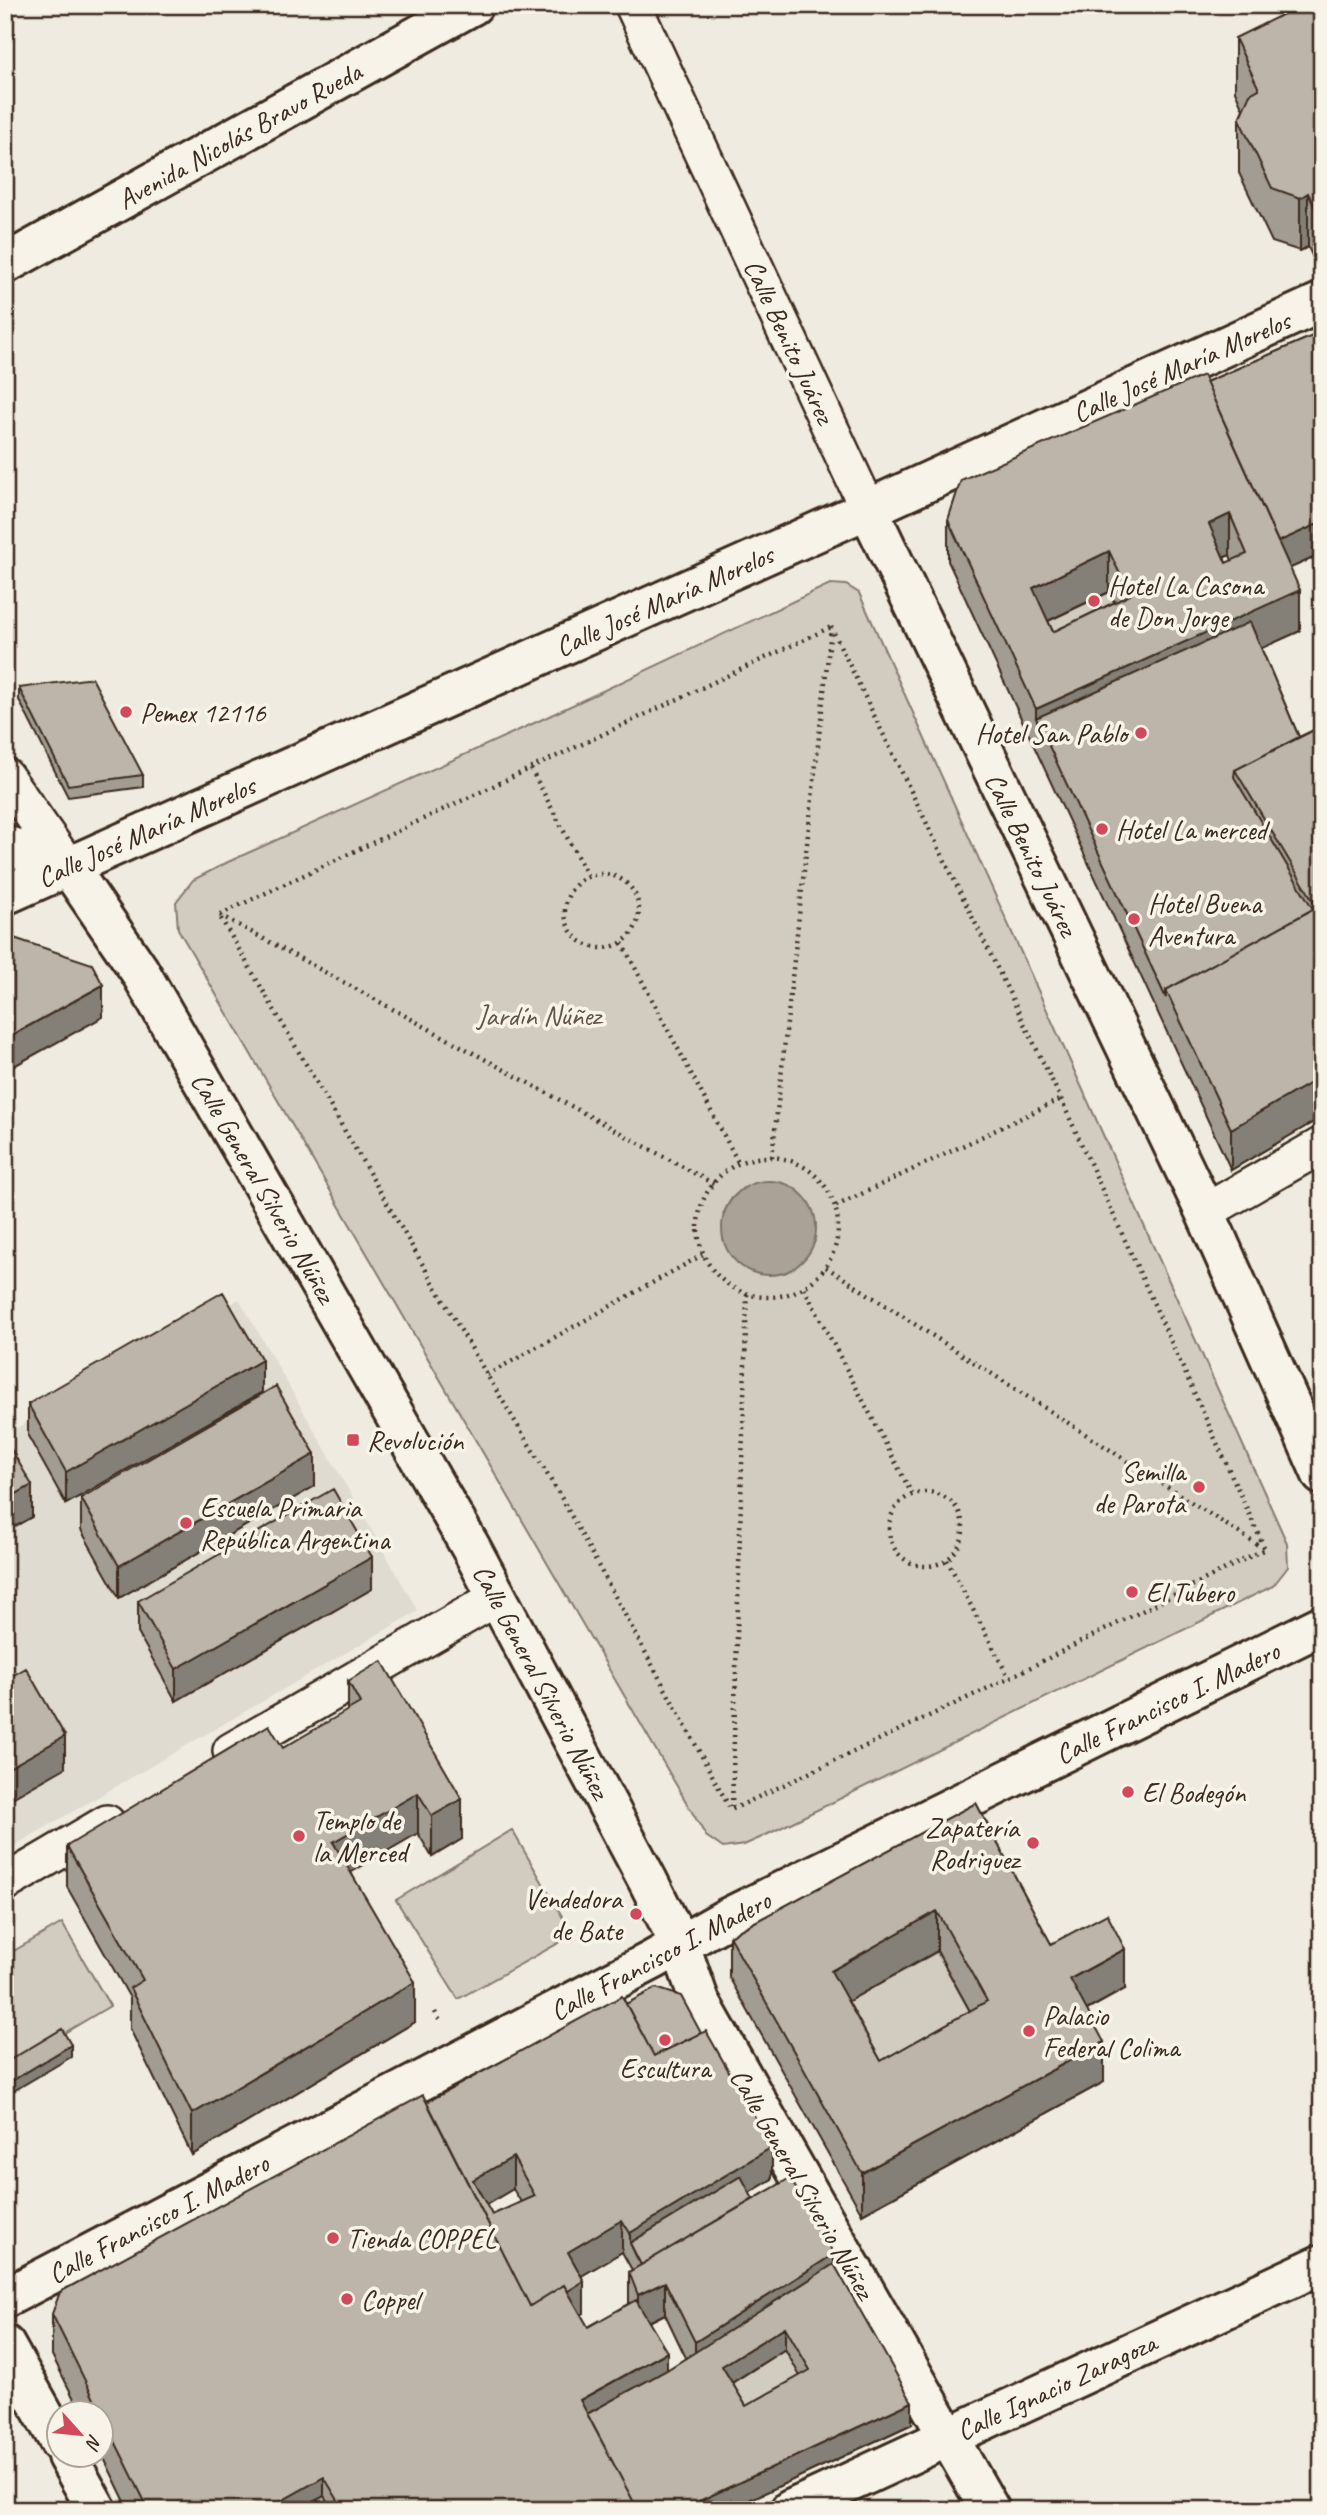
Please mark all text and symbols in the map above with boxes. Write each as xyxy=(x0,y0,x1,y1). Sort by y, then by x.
street label: Avenida Nicolás Bravo Rueda xyxy=(111,53,369,217)
street label: Calle Benito Juárez xyxy=(736,254,844,431)
street label: Calle José María Morelos xyxy=(1067,302,1298,430)
street label: Calle José María Morelos xyxy=(550,536,781,664)
place label: Hotel La Casona de Don Jorge xyxy=(1108,568,1265,635)
marker: Hotel La Casona de Don Jorge xyxy=(1086,593,1102,609)
place label: Pemex 12116 xyxy=(140,695,267,730)
marker: Pemex 12116 xyxy=(118,704,134,720)
place label: Hotel San Pablo xyxy=(976,716,1130,751)
marker: Hotel San Pablo xyxy=(1133,725,1149,741)
street label: Calle José María Morelos xyxy=(32,767,263,895)
street label: Calle Benito Juárez xyxy=(977,767,1087,943)
place label: Hotel La merced xyxy=(1116,812,1270,847)
marker: Hotel La merced xyxy=(1094,821,1110,837)
place label: Hotel Buena Aventura xyxy=(1148,886,1263,953)
marker: Hotel Buena Aventura xyxy=(1126,911,1142,927)
park label: Jardín Núñez xyxy=(475,998,604,1033)
street label: Calle General Silverio Núñez xyxy=(183,1066,345,1311)
place label: Revolución xyxy=(367,1423,465,1458)
marker: Revolución xyxy=(345,1432,361,1448)
place label: Semilla de Parota xyxy=(1094,1454,1188,1521)
marker: Semilla de Parota xyxy=(1191,1479,1207,1495)
place label: Escuela Primaria República Argentina xyxy=(200,1490,391,1557)
marker: Escuela Primaria República Argentina xyxy=(178,1515,194,1531)
street label: Calle General Silverio Núñez xyxy=(465,1558,620,1807)
place label: El Tubero xyxy=(1146,1575,1236,1610)
marker: El Tubero xyxy=(1124,1584,1140,1600)
street label: Calle Francisco I. Madero xyxy=(1049,1632,1287,1772)
place label: El Bodegón xyxy=(1142,1775,1247,1810)
marker: El Bodegón xyxy=(1120,1784,1136,1800)
place label: Templo de la Merced xyxy=(313,1803,411,1870)
place label: Zapatería Rodriguez xyxy=(925,1810,1022,1877)
marker: Templo de la Merced xyxy=(291,1828,307,1844)
marker: Zapatería Rodriguez xyxy=(1025,1835,1041,1851)
place label: Vendedora de Bate xyxy=(524,1881,624,1948)
street label: Calle Francisco I. Madero xyxy=(544,1882,778,2028)
marker: Vendedora de Bate xyxy=(628,1906,644,1922)
place label: Palacio Federal Colima xyxy=(1043,1998,1182,2065)
marker: Palacio Federal Colima xyxy=(1021,2023,1037,2039)
marker: Escultura xyxy=(657,2032,673,2048)
place label: Escultura xyxy=(620,2051,713,2086)
street label: Calle General Silverio Núñez xyxy=(722,2062,884,2307)
street label: Calle Francisco I. Madero xyxy=(42,2145,276,2291)
place label: Tienda COPPEL xyxy=(347,2221,497,2256)
marker: Tienda COPPEL xyxy=(325,2230,341,2246)
place label: Coppel xyxy=(361,2282,424,2317)
marker: Coppel xyxy=(339,2291,355,2307)
street label: Calle Ignacio Zaragoza xyxy=(951,2324,1164,2448)
north arrow xyxy=(46,2400,116,2470)
text: N xyxy=(79,2431,108,2455)

